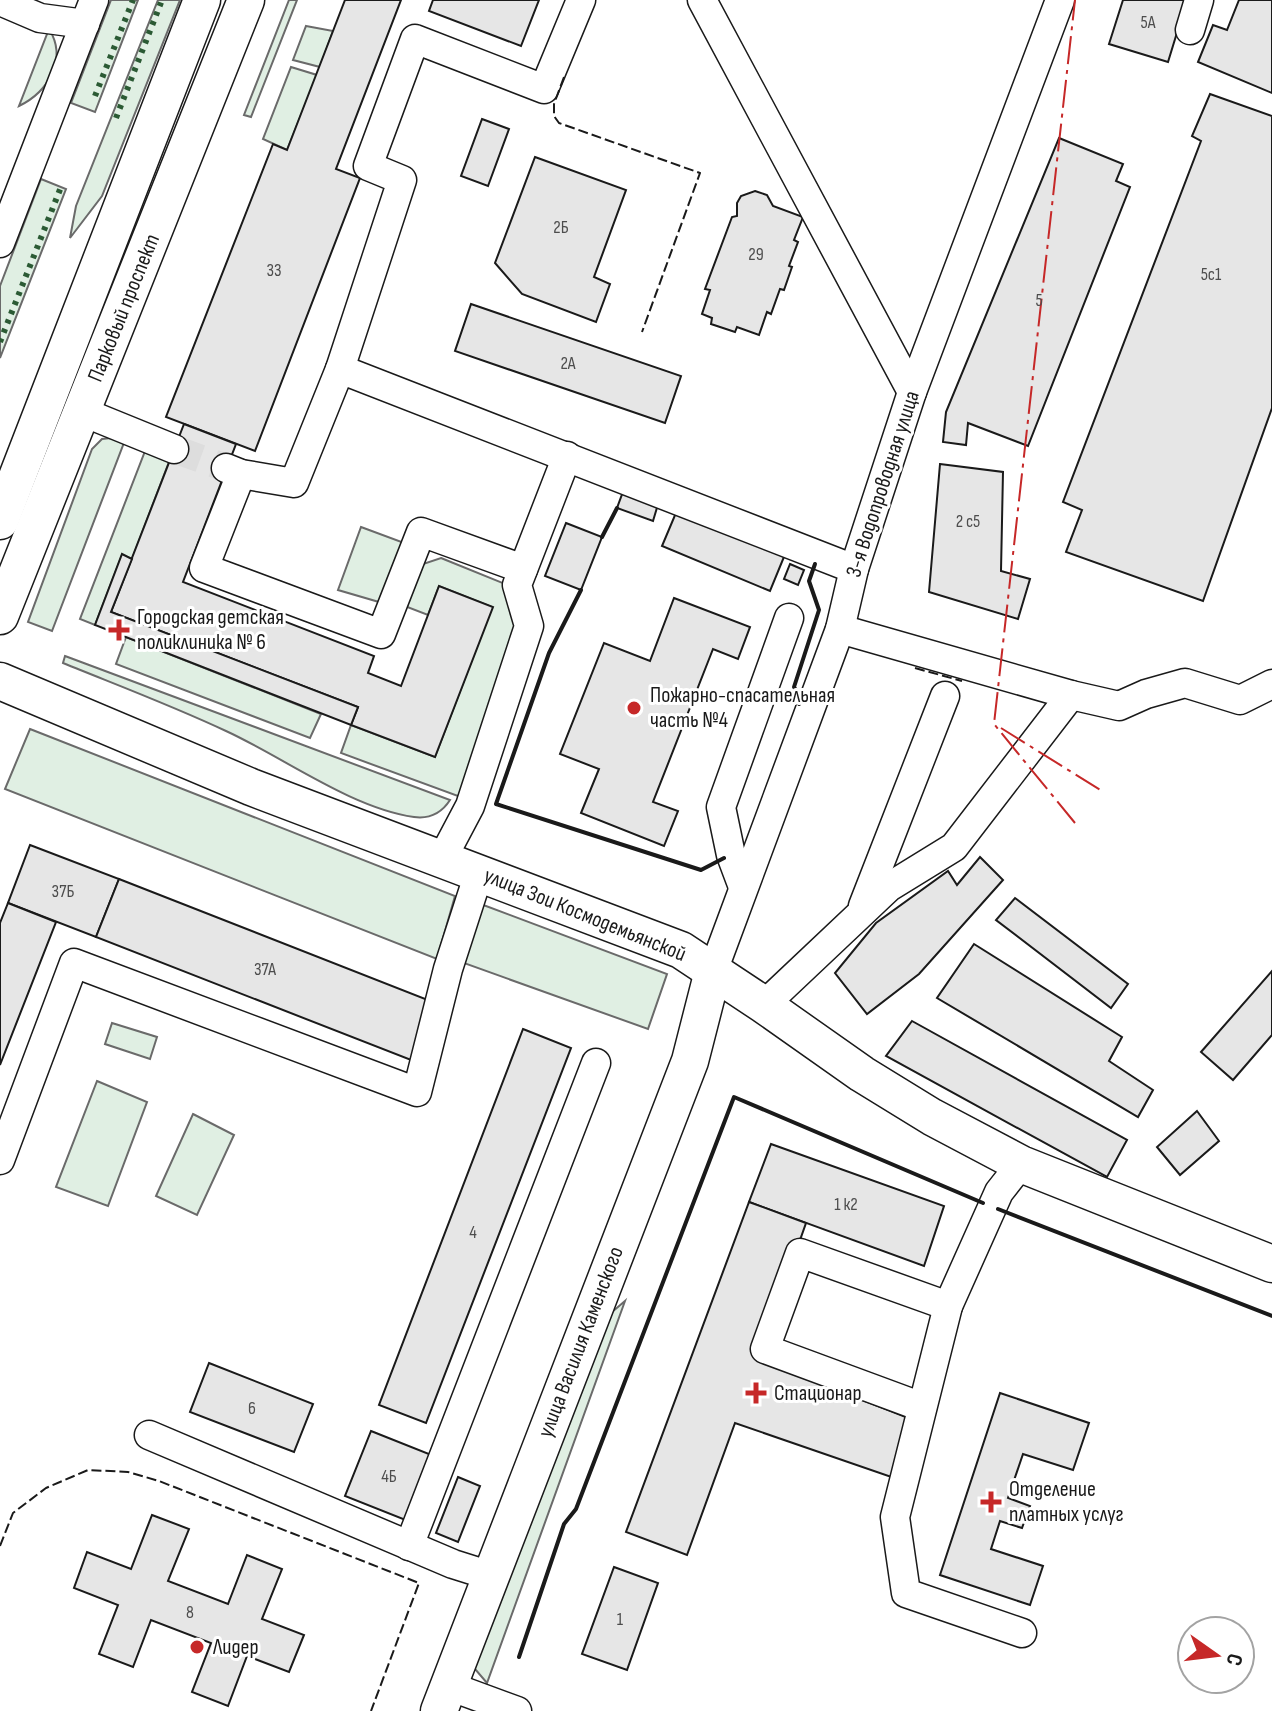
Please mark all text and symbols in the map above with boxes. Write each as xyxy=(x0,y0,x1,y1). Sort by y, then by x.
house number: 5А xyxy=(1141,12,1156,33)
house number: 2Б xyxy=(553,217,569,238)
street label: Парковый проспект xyxy=(82,230,166,386)
house number: 29 xyxy=(748,244,764,265)
house number: 33 xyxy=(266,260,282,281)
house number: 5с1 xyxy=(1201,264,1222,285)
house number: 5 xyxy=(1035,290,1043,311)
house number: 2А xyxy=(560,353,576,374)
street label: 3-я Водопроводная улица xyxy=(840,387,926,581)
house number: 2 с5 xyxy=(956,511,980,532)
place label: Городская детская поликлиника № 6 xyxy=(137,604,284,656)
marker: Городская детская поликлиника № 6 xyxy=(108,619,130,641)
place label: Пожарно-спасательная часть №4 xyxy=(650,682,835,734)
marker: Пожарно-спасательная часть №4 xyxy=(625,699,643,717)
street label: улица Зои Космодемьянской xyxy=(480,862,690,968)
house number: 37Б xyxy=(52,881,74,902)
house number: 37А xyxy=(254,959,276,980)
house number: 1 к2 xyxy=(834,1194,858,1215)
house number: 4 xyxy=(469,1222,477,1243)
street label: улица Василия Каменского xyxy=(532,1243,630,1441)
place label: Стационар xyxy=(774,1380,862,1407)
marker: Стационар xyxy=(745,1382,767,1404)
house number: 6 xyxy=(248,1398,256,1419)
house number: 4Б xyxy=(381,1466,397,1487)
place label: Отделение платных услуг xyxy=(1009,1476,1124,1528)
marker: Отделение платных услуг xyxy=(980,1491,1002,1513)
house number: 8 xyxy=(186,1602,194,1623)
house number: 1 xyxy=(617,1609,624,1630)
north arrow xyxy=(1176,1615,1256,1695)
place label: Лидер xyxy=(212,1634,259,1661)
marker: Лидер xyxy=(188,1638,206,1656)
text: С xyxy=(1219,1651,1248,1668)

